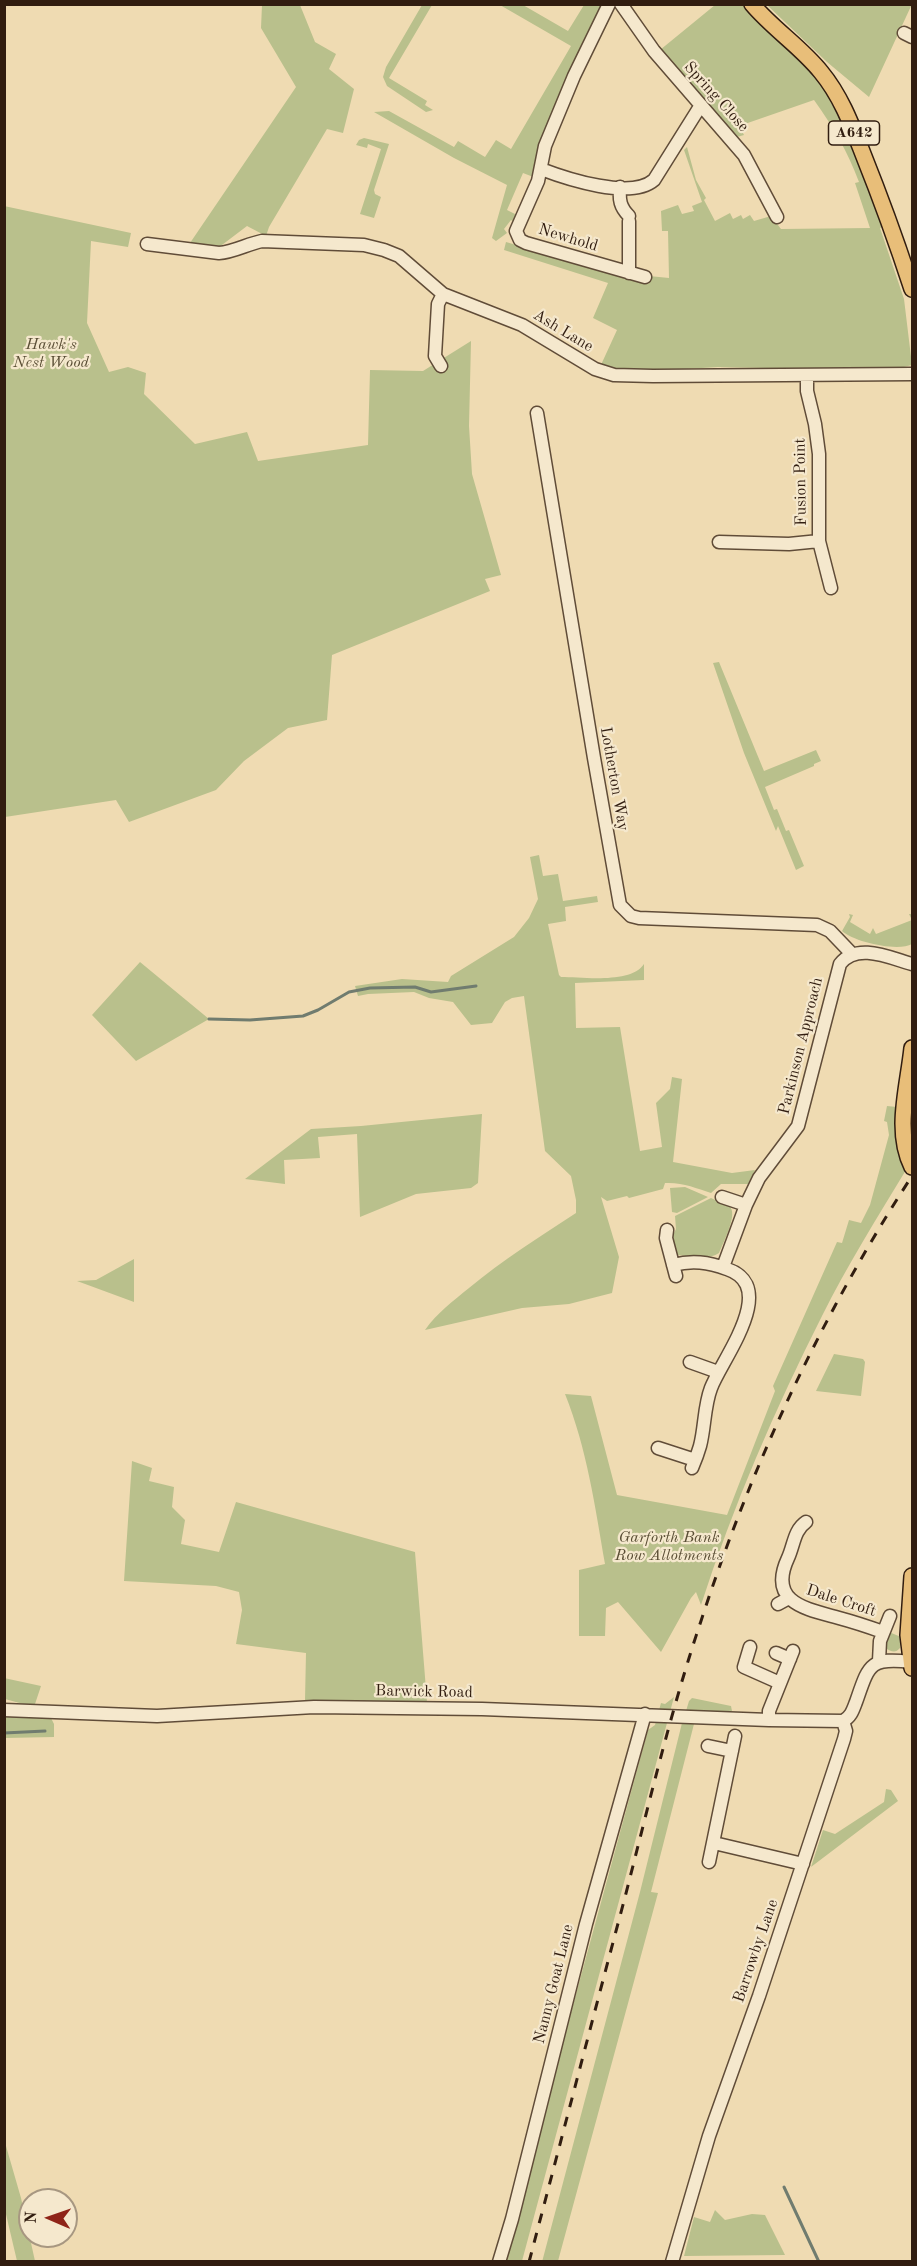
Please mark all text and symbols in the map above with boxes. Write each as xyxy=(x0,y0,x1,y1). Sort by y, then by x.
street label: Spring Close xyxy=(679,58,753,136)
road number: A642 xyxy=(828,121,880,145)
street label: Newhold xyxy=(536,220,600,256)
street label: Ash Lane xyxy=(529,306,597,356)
park label: Hawk's Nest Wood xyxy=(13,335,89,373)
street label: Fusion Point xyxy=(791,438,811,526)
street label: Lotherton Way xyxy=(595,725,633,833)
street label: Parkinson Approach xyxy=(775,975,827,1117)
park label: Garforth Bank Row Allotments xyxy=(615,1528,723,1566)
street label: Dale Croft xyxy=(803,1581,879,1621)
street label: Barwick Road xyxy=(375,1682,473,1702)
street label: Barrowby Lane xyxy=(729,1897,783,2005)
street label: Nanny Goat Lane xyxy=(530,1922,578,2046)
north arrow xyxy=(18,2188,78,2248)
text: N xyxy=(24,2211,40,2224)

